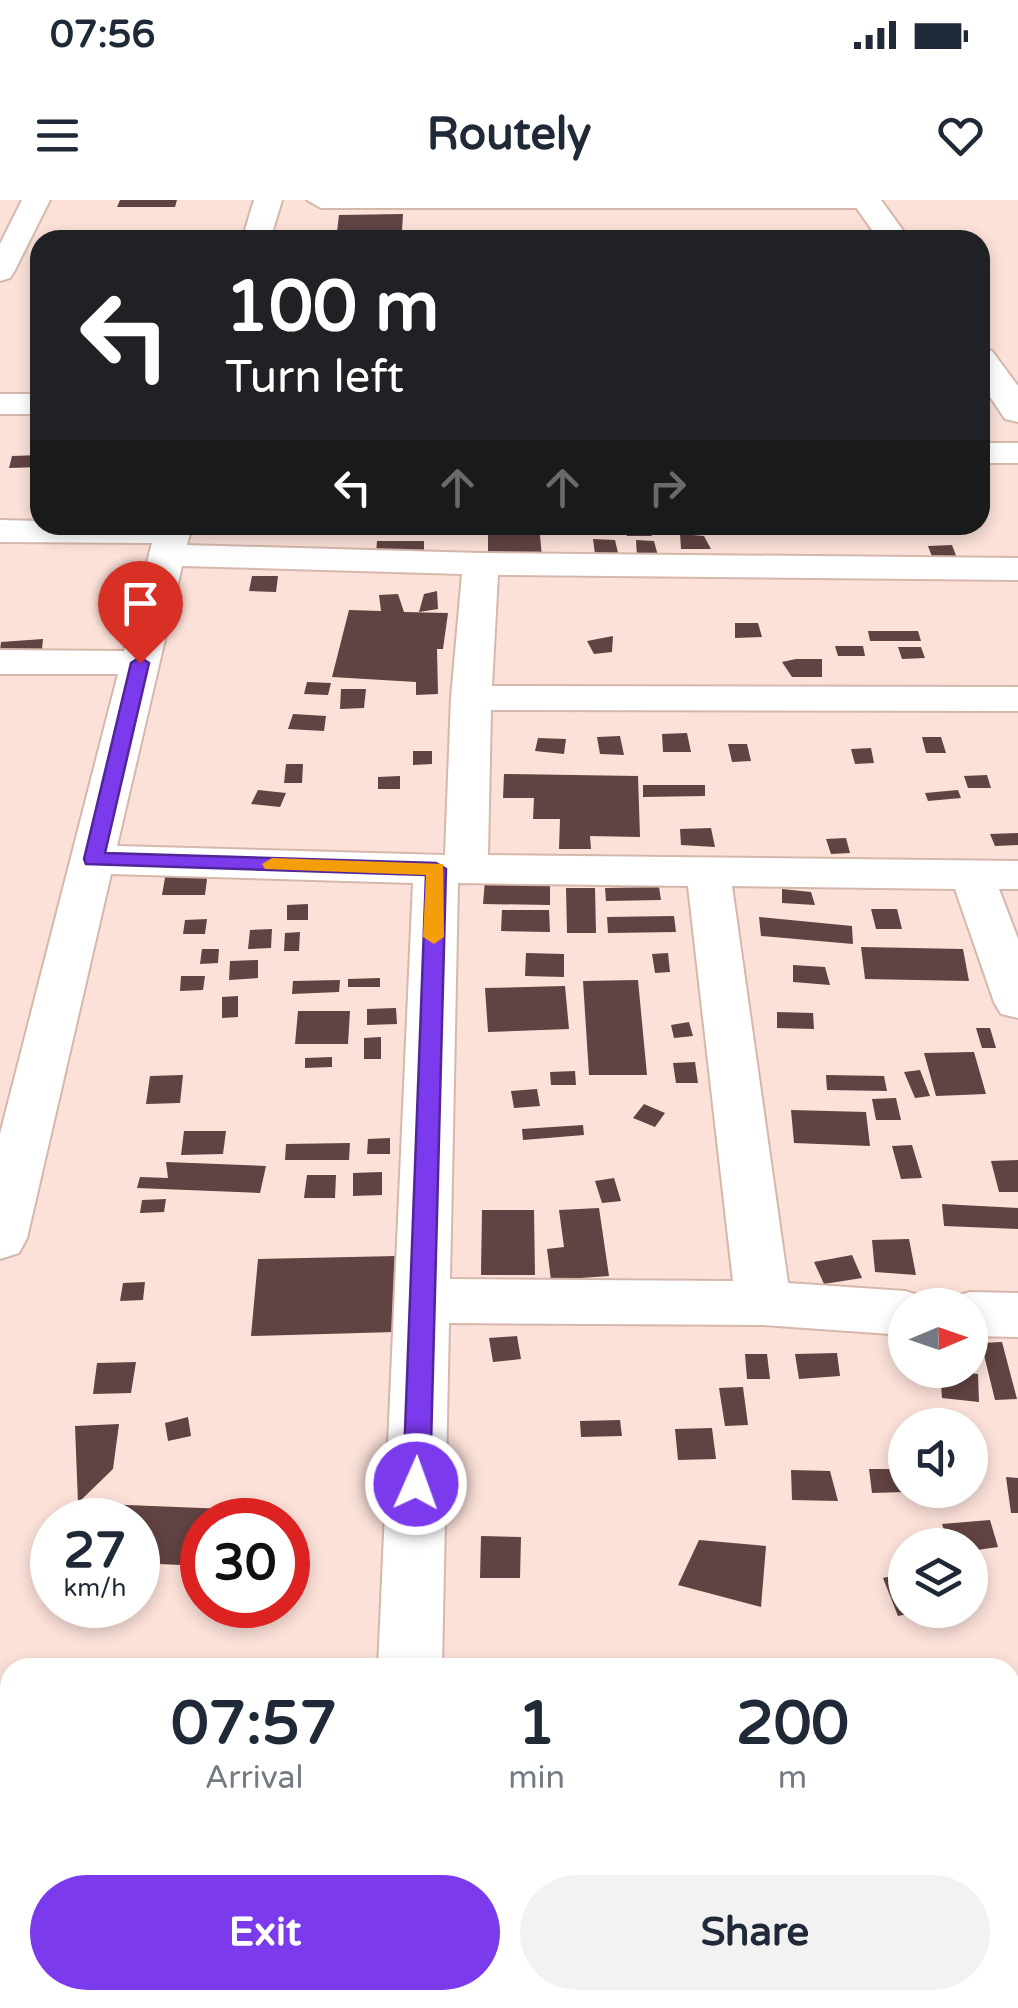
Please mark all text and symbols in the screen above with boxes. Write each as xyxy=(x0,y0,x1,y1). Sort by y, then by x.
text: 07:56 xyxy=(50,12,155,58)
icon: menu xyxy=(30,108,85,163)
text: Routely xyxy=(427,108,591,162)
icon: heart xyxy=(933,108,988,163)
text: 100 m xyxy=(225,266,439,350)
icon: left xyxy=(60,270,190,400)
text: Turn left xyxy=(225,351,404,405)
icon: left xyxy=(325,460,380,515)
icon: ahead xyxy=(430,460,485,515)
icon: ahead xyxy=(535,460,590,515)
icon: right xyxy=(640,460,695,515)
pin xyxy=(98,561,183,664)
icon: arrive xyxy=(113,576,168,631)
north arrow xyxy=(888,1288,988,1388)
map controls xyxy=(888,1288,988,1628)
button: sound xyxy=(888,1408,988,1508)
position arrow xyxy=(364,1432,468,1536)
speed limit sign: 30 xyxy=(180,1498,310,1628)
text: 27 xyxy=(64,1521,126,1581)
button: layers xyxy=(888,1528,988,1628)
text: km/h xyxy=(64,1573,126,1603)
text: 07:57 xyxy=(171,1688,337,1760)
text: 1 xyxy=(518,1688,555,1760)
text: 200 xyxy=(736,1688,849,1760)
text: Arrival xyxy=(205,1759,304,1797)
text: min xyxy=(508,1759,565,1797)
text: m xyxy=(778,1759,807,1797)
button: Exit xyxy=(30,1875,500,1990)
button: Share xyxy=(520,1875,990,1990)

